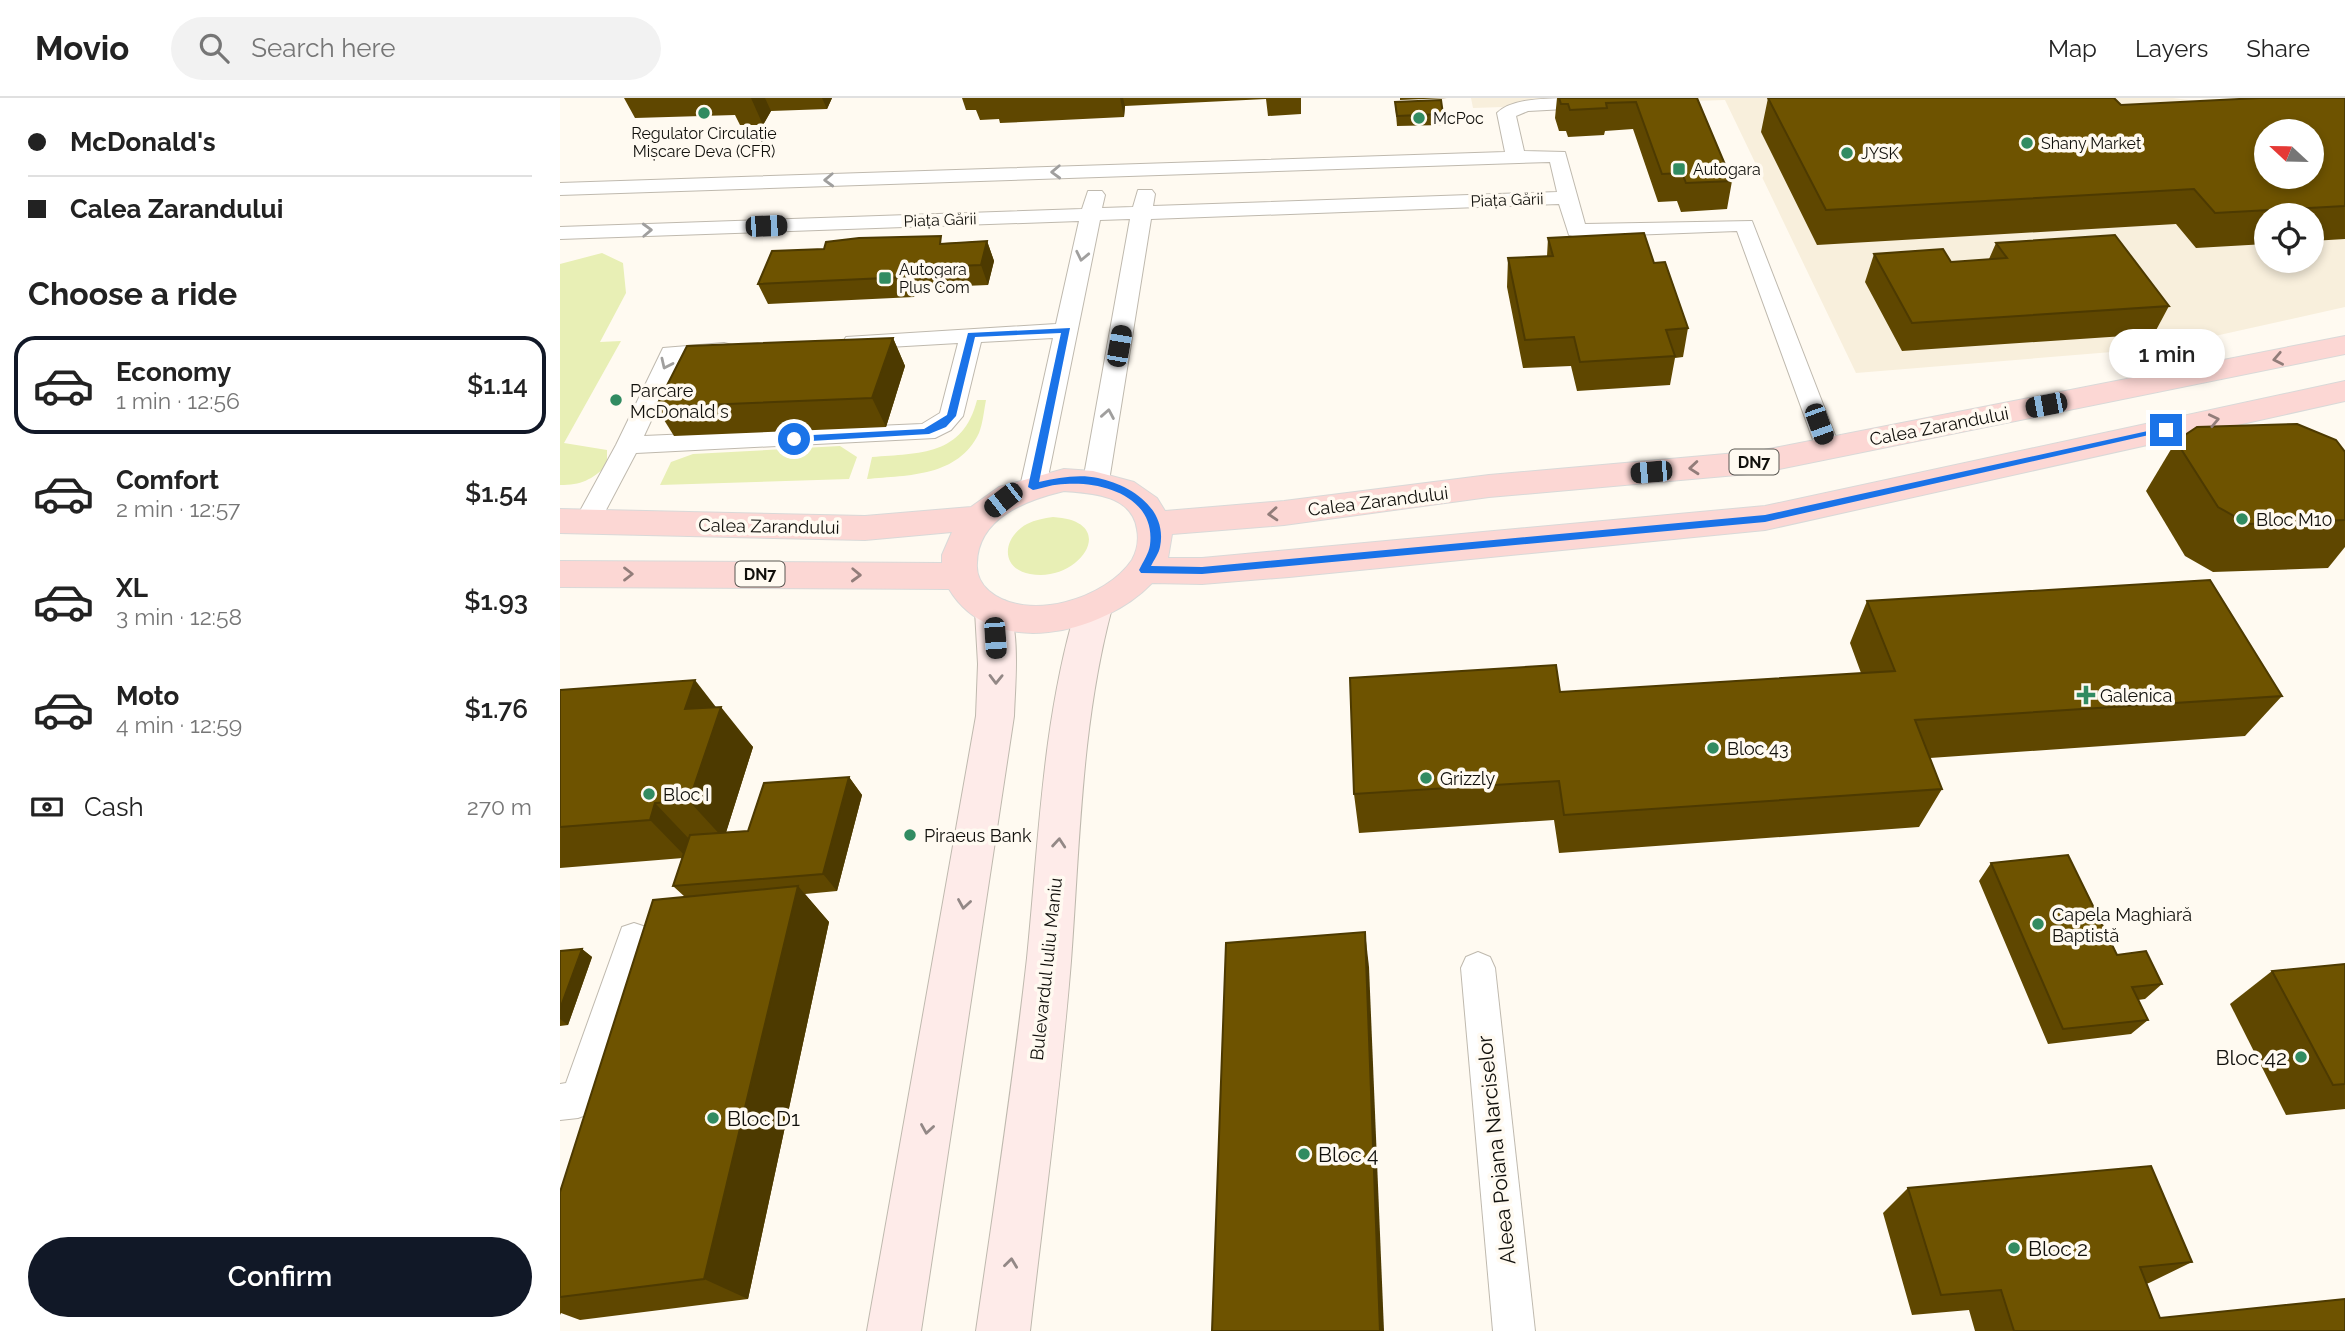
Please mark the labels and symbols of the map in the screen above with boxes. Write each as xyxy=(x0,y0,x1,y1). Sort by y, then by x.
marker: Regulator Circulație Mișcare Deva (CFR) xyxy=(696,105,712,121)
place label: McPoc xyxy=(1433,109,1484,128)
marker: McPoc xyxy=(1411,110,1427,126)
north arrow xyxy=(2254,119,2324,189)
place label: Regulator Circulație Mișcare Deva (CFR) xyxy=(631,124,777,161)
place label: Shany Market xyxy=(2041,134,2142,153)
marker: Shany Market xyxy=(2019,135,2035,151)
place label: JYSK xyxy=(1861,144,1899,163)
marker: JYSK xyxy=(1839,145,1855,161)
place label: Autogara xyxy=(1693,160,1761,179)
marker: Autogara xyxy=(1671,161,1687,177)
one-way arrow xyxy=(1050,165,1061,180)
one-way arrow xyxy=(823,173,834,188)
street label: Piața Gării xyxy=(1470,189,1544,211)
street label: Piața Gării xyxy=(903,209,977,231)
car xyxy=(745,215,788,237)
one-way arrow xyxy=(642,223,653,238)
one-way arrow xyxy=(1076,250,1090,262)
place label: Autogara Plus Com xyxy=(899,260,970,297)
marker: Autogara Plus Com xyxy=(877,270,893,286)
car xyxy=(1106,323,1133,369)
callout: 1 min xyxy=(2108,328,2224,378)
one-way arrow xyxy=(2272,350,2284,365)
one-way arrow xyxy=(660,357,674,369)
place label: Parcare McDonald s xyxy=(630,380,729,422)
car xyxy=(2024,391,2069,419)
marker: Parcare McDonald s xyxy=(608,392,624,408)
car xyxy=(1802,401,1837,447)
street label: Calea Zarandului xyxy=(1868,402,2010,450)
one-way arrow xyxy=(1100,408,1115,420)
one-way arrow xyxy=(2208,413,2220,428)
route end xyxy=(2150,414,2182,446)
route start xyxy=(778,423,810,455)
road number: DN7 xyxy=(1730,450,1778,474)
car xyxy=(1630,460,1673,484)
one-way arrow xyxy=(1688,460,1699,475)
car xyxy=(980,479,1027,521)
street label: Calea Zarandului xyxy=(1307,482,1449,520)
one-way arrow xyxy=(1267,506,1278,521)
place label: Bloc M10 xyxy=(2256,509,2333,530)
marker: Bloc M10 xyxy=(2234,511,2250,527)
street label: Calea Zarandului xyxy=(698,514,840,538)
road number: DN7 xyxy=(736,561,784,587)
one-way arrow xyxy=(623,566,634,582)
one-way arrow xyxy=(850,567,861,582)
car xyxy=(984,616,1007,660)
one-way arrow xyxy=(989,674,1004,685)
place label: Galenica xyxy=(2100,685,2172,706)
marker: Galenica xyxy=(2078,687,2094,703)
place label: Bloc 43 xyxy=(1727,738,1789,759)
marker: Bloc 43 xyxy=(1705,740,1721,756)
place label: Grizzly xyxy=(1440,768,1495,789)
marker: Grizzly xyxy=(1418,770,1434,786)
place label: Bloc I xyxy=(663,784,710,805)
marker: Bloc I xyxy=(641,786,657,802)
place label: Piraeus Bank xyxy=(924,825,1032,846)
marker: Piraeus Bank xyxy=(902,827,918,843)
one-way arrow xyxy=(1051,837,1066,848)
street label: Bulevardul Iuliu Maniu xyxy=(1026,876,1066,1062)
one-way arrow xyxy=(957,898,972,910)
place label: Capela Maghiară Baptistă xyxy=(2052,904,2192,946)
marker: Capela Maghiară Baptistă xyxy=(2030,916,2046,932)
street label: Aleea Poiana Narciselor xyxy=(1471,1033,1520,1266)
place label: Bloc 42 xyxy=(2216,1045,2287,1070)
marker: Bloc 42 xyxy=(2293,1049,2309,1065)
place label: Bloc D1 xyxy=(727,1106,800,1131)
marker: Bloc D1 xyxy=(705,1110,721,1126)
one-way arrow xyxy=(920,1123,935,1135)
place label: Bloc 4 xyxy=(1318,1142,1379,1167)
marker: Bloc 4 xyxy=(1296,1146,1312,1162)
place label: Bloc 2 xyxy=(2028,1236,2088,1261)
marker: Bloc 2 xyxy=(2006,1240,2022,1256)
one-way arrow xyxy=(1004,1257,1019,1269)

